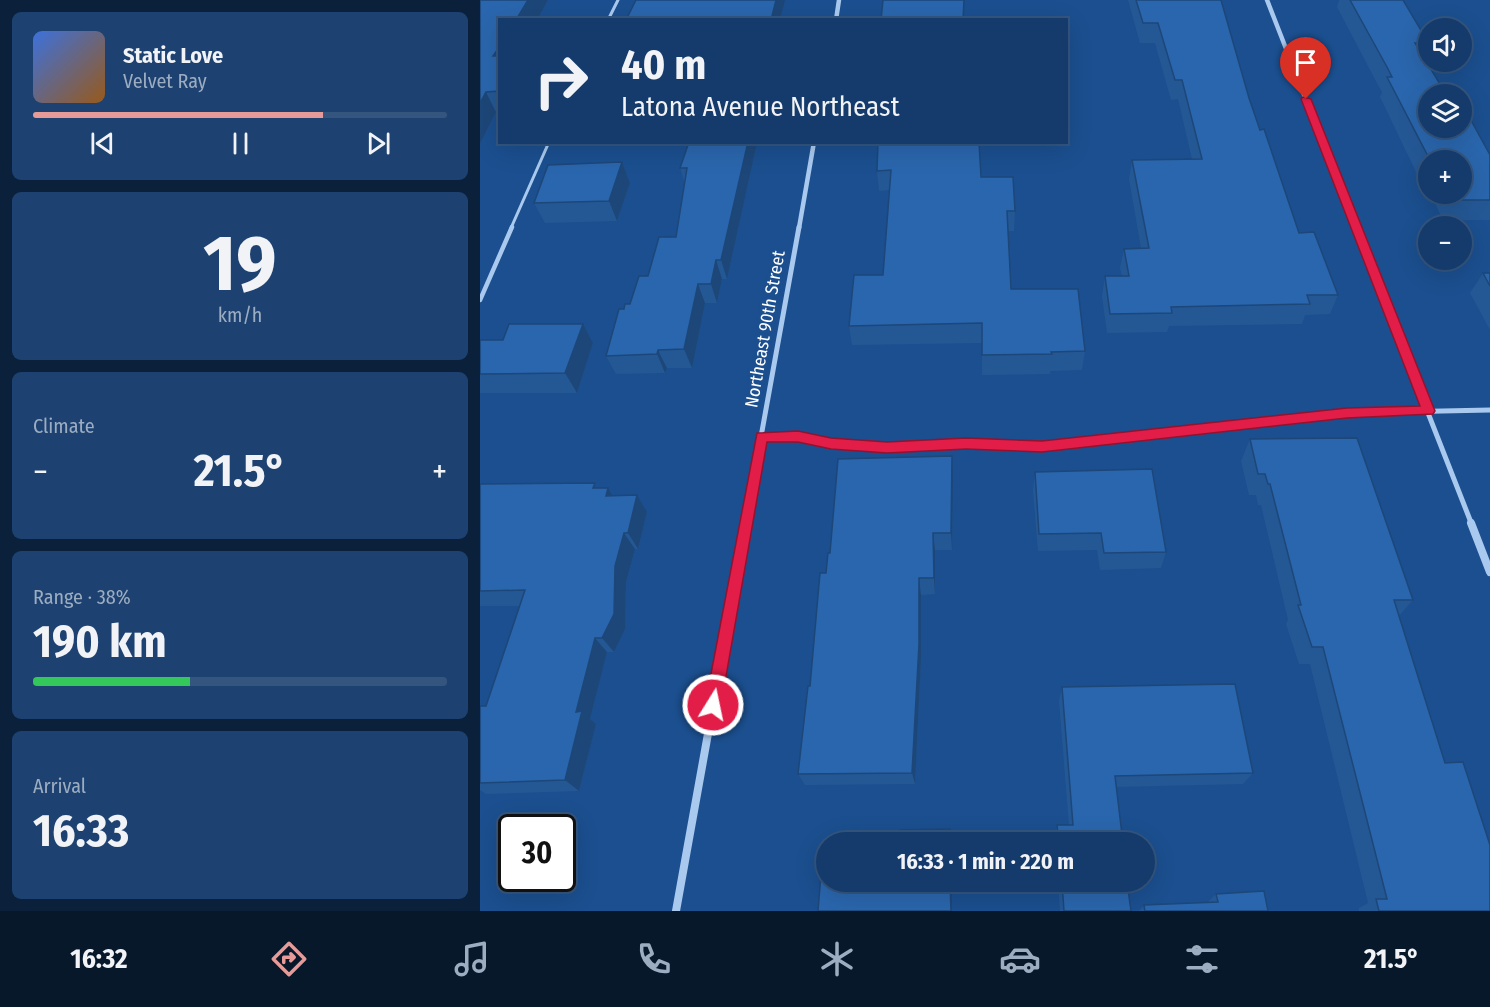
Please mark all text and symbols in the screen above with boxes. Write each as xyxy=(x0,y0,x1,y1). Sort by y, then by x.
map controls xyxy=(1418,18,1472,270)
button: sound xyxy=(1418,18,1472,72)
pin xyxy=(1280,37,1331,99)
text: 40 m xyxy=(621,40,706,90)
text: Static Love xyxy=(123,42,223,69)
icon: right xyxy=(522,42,600,120)
icon: arrive xyxy=(1289,46,1322,79)
text: Velvet Ray xyxy=(123,69,207,93)
button: layers xyxy=(1418,84,1472,138)
text: Latona Avenue Northeast xyxy=(621,91,899,123)
icon: previous xyxy=(86,127,119,160)
icon: pause xyxy=(224,127,257,160)
icon: next xyxy=(362,127,395,160)
button: + xyxy=(1418,150,1472,204)
button: − xyxy=(1418,216,1472,270)
text: 19 xyxy=(203,217,277,311)
street label: Northeast 90th Street xyxy=(740,249,790,409)
text: km/h xyxy=(218,303,262,327)
text: Climate xyxy=(33,414,95,438)
text: 21.5° xyxy=(194,444,286,498)
text: − xyxy=(33,452,48,492)
text: + xyxy=(432,452,447,492)
text: Range · 38% xyxy=(33,585,131,609)
text: 190 km xyxy=(33,615,166,669)
position arrow xyxy=(681,673,745,737)
text: Arrival xyxy=(33,774,86,798)
text: 16:33 xyxy=(33,804,129,858)
speed limit sign: 30 xyxy=(498,814,576,892)
text: 16:33 · 1 min · 220 m xyxy=(897,848,1074,875)
icon: directions xyxy=(268,938,310,980)
icon: music xyxy=(451,938,493,980)
icon: phone xyxy=(633,938,675,980)
icon: climate xyxy=(816,938,858,980)
icon: car xyxy=(999,938,1041,980)
icon: filters xyxy=(1181,938,1223,980)
text: 16:32 xyxy=(70,943,128,975)
text: 21.5° xyxy=(1364,943,1420,975)

